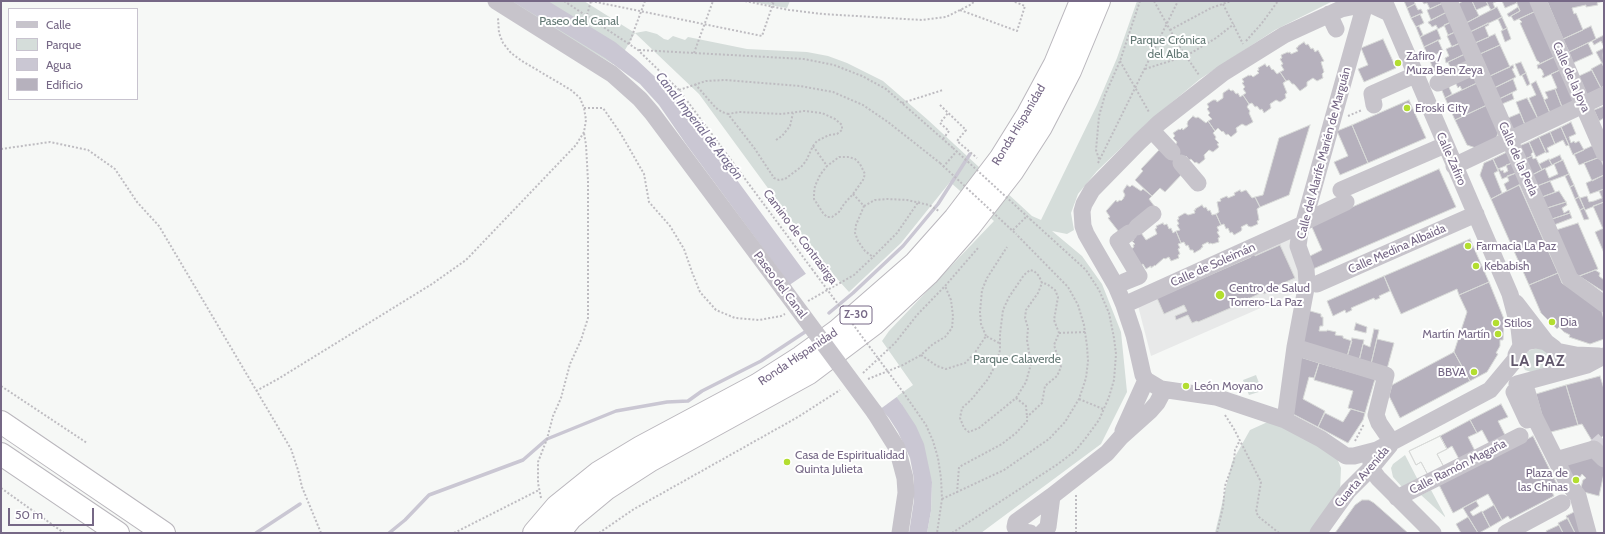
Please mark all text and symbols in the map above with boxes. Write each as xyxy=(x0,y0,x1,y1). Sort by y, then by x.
legend xyxy=(8,8,138,100)
park label: Paseo del Canal xyxy=(539,14,619,28)
text: Calle xyxy=(46,17,71,32)
park label: Parque Crónica del Alba xyxy=(1130,33,1206,61)
text: Parque xyxy=(46,37,81,52)
street label: Calle de la Joya xyxy=(1549,40,1593,114)
place label: Zafiro / Muza Ben Zeya xyxy=(1406,49,1483,77)
text: Agua xyxy=(46,57,71,72)
marker: Zafiro / Muza Ben Zeya xyxy=(1393,58,1403,68)
street label: Calle del Alarife Marién de Marguán xyxy=(1294,65,1354,241)
water label: Canal Imperial de Aragón xyxy=(652,69,746,183)
text: Edificio xyxy=(46,77,83,92)
street label: Ronda Hispanidad xyxy=(989,82,1049,168)
place label: Eroski City xyxy=(1415,101,1468,115)
marker: Eroski City xyxy=(1402,103,1412,113)
street label: Calle de la Perla xyxy=(1495,120,1541,198)
street label: Calle Zafiro xyxy=(1433,130,1469,188)
street label: Camino de Contrasirga xyxy=(760,187,840,287)
street label: Calle Medina Albaida xyxy=(1346,221,1448,277)
place label: Farmacia La Paz xyxy=(1476,239,1556,253)
street label: Calle de Soleimán xyxy=(1168,240,1258,290)
marker: Farmacia La Paz xyxy=(1463,241,1473,251)
street label: Paseo del Canal xyxy=(750,249,810,321)
place label: Kebabish xyxy=(1484,259,1530,273)
marker: Kebabish xyxy=(1471,261,1481,271)
place label: Centro de Salud Torrero-La Paz xyxy=(1229,281,1310,309)
marker: Centro de Salud Torrero-La Paz xyxy=(1214,289,1226,301)
road number: Z-30 xyxy=(840,306,872,324)
place label: Dia xyxy=(1560,315,1577,329)
place label: Stilos xyxy=(1504,316,1532,330)
marker: Dia xyxy=(1547,317,1557,327)
marker: Stilos xyxy=(1491,318,1501,328)
street label: Ronda Hispanidad xyxy=(756,325,840,389)
place label: Martín Martín xyxy=(1422,327,1490,341)
marker: Martín Martín xyxy=(1493,329,1503,339)
district label: LA PAZ xyxy=(1510,351,1566,371)
park label: Parque Calaverde xyxy=(973,352,1061,366)
place label: BBVA xyxy=(1438,365,1466,379)
marker: BBVA xyxy=(1469,367,1479,377)
place label: León Moyano xyxy=(1194,379,1263,393)
marker: León Moyano xyxy=(1181,381,1191,391)
street label: Calle Ramón Magaña xyxy=(1407,436,1509,498)
street label: Cuarta Avenida xyxy=(1332,444,1392,510)
place label: Casa de Espiritualidad Quinta Julieta xyxy=(795,448,905,476)
marker: Casa de Espiritualidad Quinta Julieta xyxy=(782,457,792,467)
place label: Plaza de las Chinas xyxy=(1518,466,1568,494)
marker: Plaza de las Chinas xyxy=(1571,475,1581,485)
scale bar xyxy=(10,500,96,526)
text: 50 m xyxy=(15,507,43,522)

